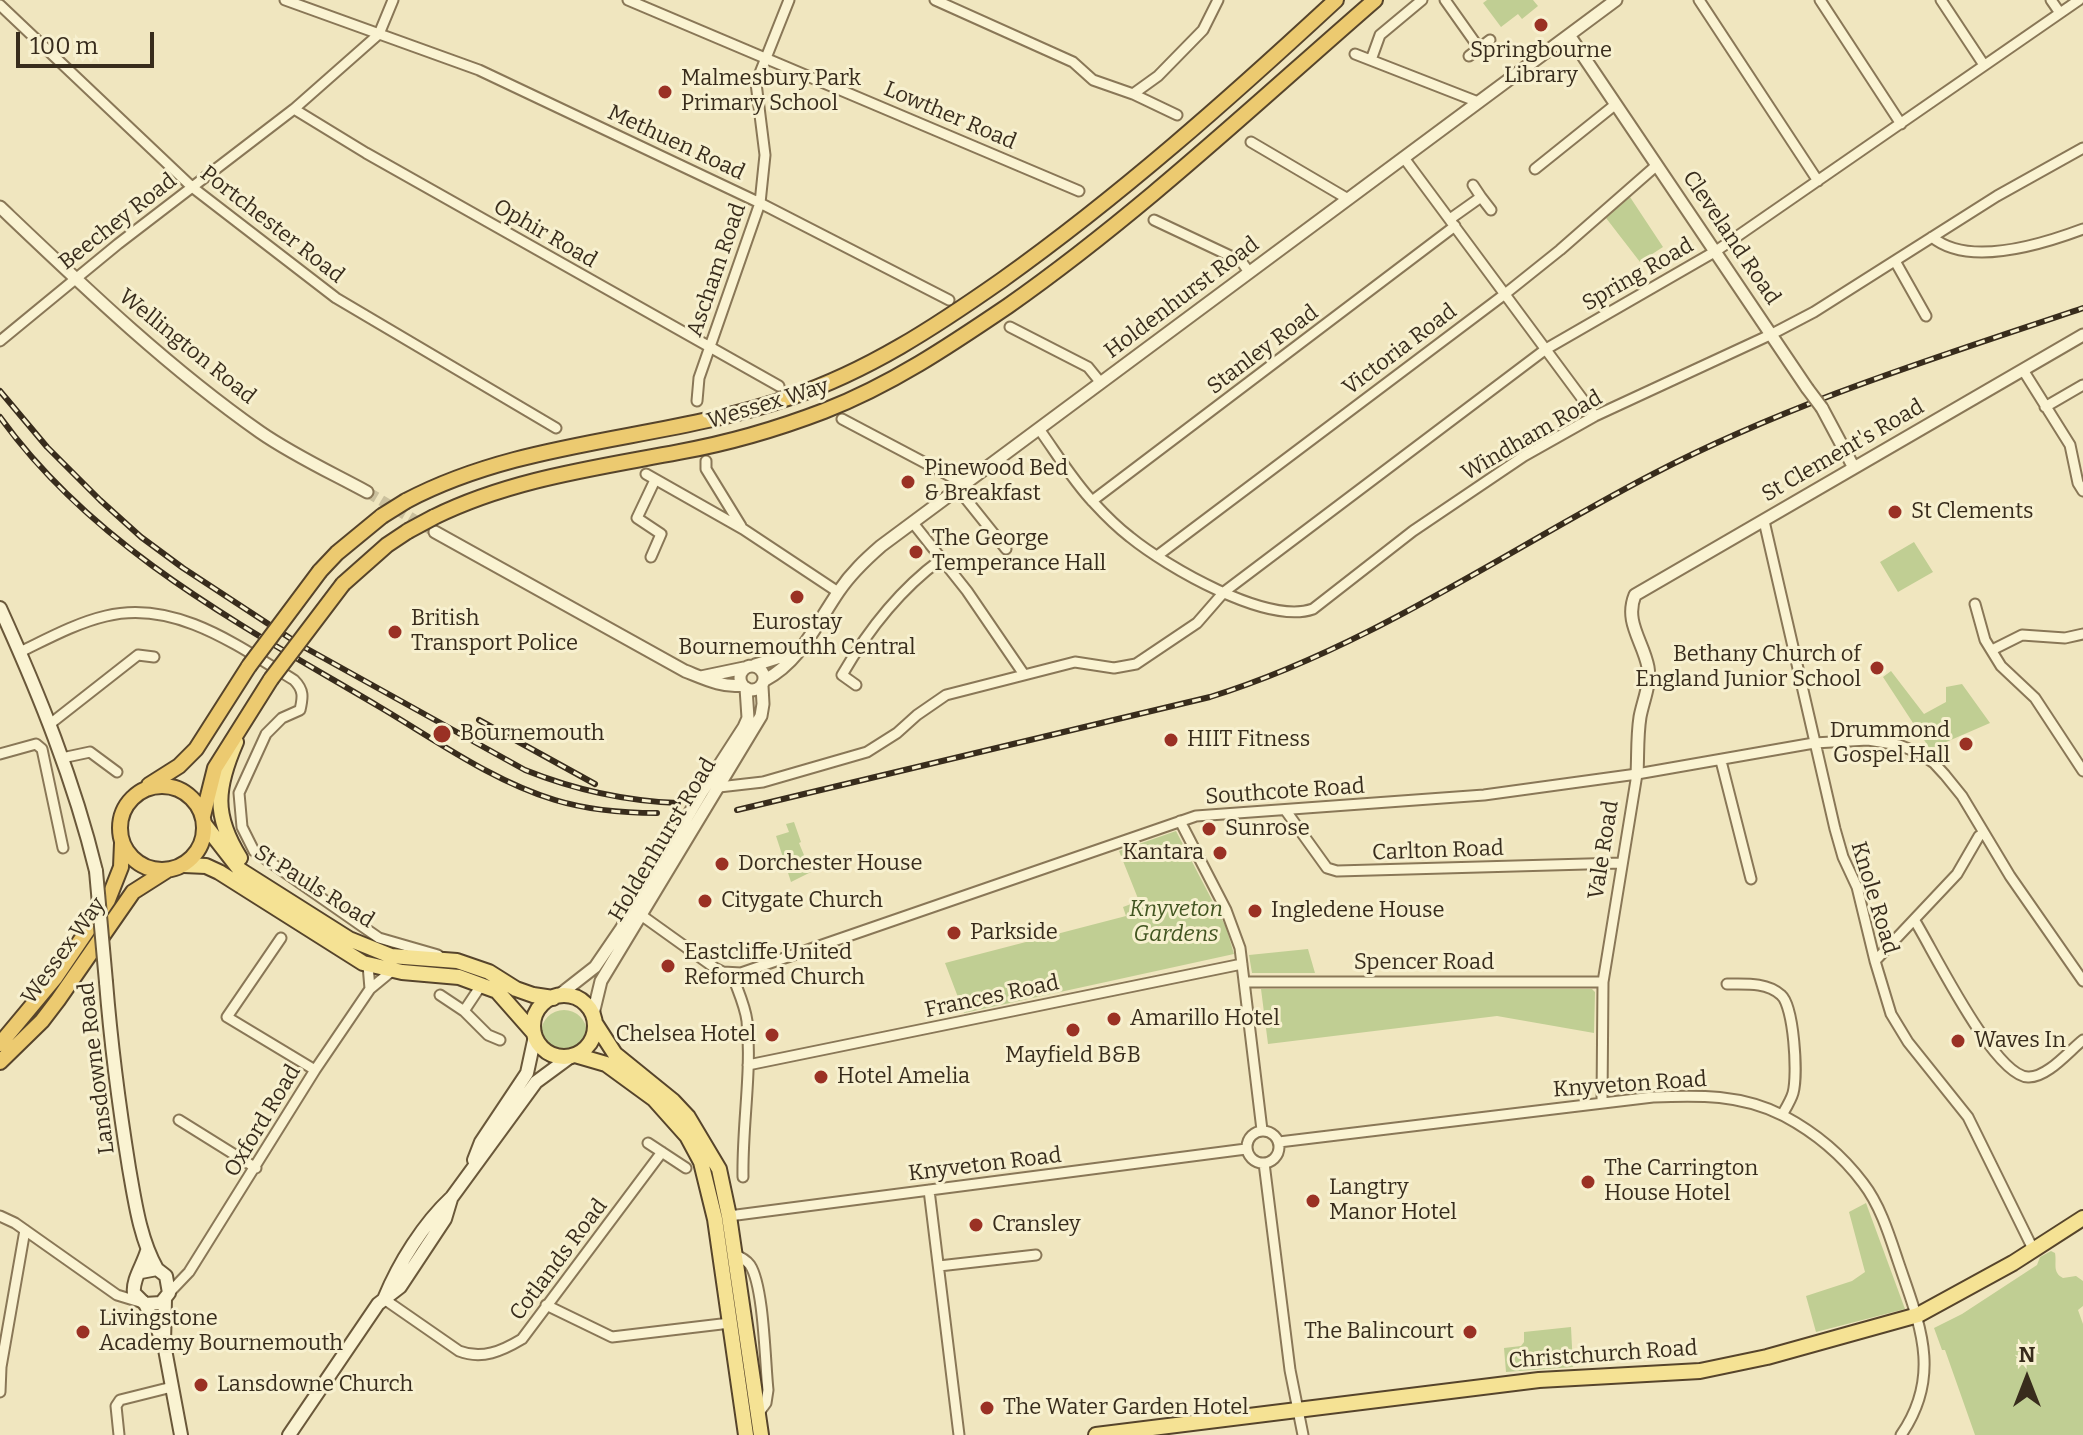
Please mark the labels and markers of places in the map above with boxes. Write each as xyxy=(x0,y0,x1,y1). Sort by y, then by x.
marker: Springbourne Library xyxy=(1532,16,1550,34)
place label: Springbourne Library xyxy=(1470,38,1612,90)
place label: Malmesbury Park Primary School xyxy=(681,66,861,118)
marker: Malmesbury Park Primary School xyxy=(656,83,674,101)
place label: Pinewood Bed & Breakfast xyxy=(924,456,1068,508)
marker: Pinewood Bed & Breakfast xyxy=(899,473,917,491)
place label: St Clements xyxy=(1911,499,2033,525)
marker: St Clements xyxy=(1886,503,1904,521)
place label: The George Temperance Hall xyxy=(932,526,1106,578)
marker: The George Temperance Hall xyxy=(907,543,925,561)
marker: Eurostay Bournemouthh Central xyxy=(788,588,806,606)
place label: British Transport Police xyxy=(411,606,578,658)
place label: Eurostay Bournemouthh Central xyxy=(678,610,916,662)
marker: British Transport Police xyxy=(386,623,404,641)
place label: Bethany Church of England Junior School xyxy=(1635,642,1861,694)
marker: Bethany Church of England Junior School xyxy=(1868,659,1886,677)
place label: Drummond Gospel Hall xyxy=(1830,718,1950,770)
place label: Bournemouth xyxy=(460,721,604,747)
marker: Bournemouth xyxy=(431,723,453,745)
place label: HIIT Fitness xyxy=(1187,727,1310,753)
marker: HIIT Fitness xyxy=(1162,731,1180,749)
marker: Drummond Gospel Hall xyxy=(1957,735,1975,753)
place label: Sunrose xyxy=(1225,816,1310,842)
marker: Sunrose xyxy=(1200,820,1218,838)
place label: Kantara xyxy=(1123,840,1204,866)
marker: Kantara xyxy=(1211,844,1229,862)
place label: Dorchester House xyxy=(738,851,922,877)
marker: Dorchester House xyxy=(713,855,731,873)
place label: Citygate Church xyxy=(721,888,883,914)
marker: Citygate Church xyxy=(696,892,714,910)
place label: Ingledene House xyxy=(1271,898,1444,924)
marker: Ingledene House xyxy=(1246,902,1264,920)
place label: Parkside xyxy=(970,920,1058,946)
marker: Parkside xyxy=(945,924,963,942)
place label: Eastcliffe United Reformed Church xyxy=(684,940,865,992)
marker: Eastcliffe United Reformed Church xyxy=(659,957,677,975)
place label: Amarillo Hotel xyxy=(1130,1006,1280,1032)
marker: Amarillo Hotel xyxy=(1105,1010,1123,1028)
marker: Mayfield B&B xyxy=(1064,1021,1082,1039)
place label: Chelsea Hotel xyxy=(616,1022,756,1048)
marker: Chelsea Hotel xyxy=(763,1026,781,1044)
place label: Waves In xyxy=(1974,1028,2066,1054)
marker: Waves In xyxy=(1949,1032,1967,1050)
place label: Mayfield B&B xyxy=(1005,1043,1141,1069)
place label: Hotel Amelia xyxy=(837,1064,970,1090)
marker: Hotel Amelia xyxy=(812,1068,830,1086)
place label: The Carrington House Hotel xyxy=(1604,1156,1758,1208)
marker: The Carrington House Hotel xyxy=(1579,1173,1597,1191)
place label: Langtry Manor Hotel xyxy=(1329,1175,1457,1226)
marker: Langtry Manor Hotel xyxy=(1304,1192,1322,1210)
place label: Cransley xyxy=(992,1212,1081,1238)
marker: Cransley xyxy=(967,1216,985,1234)
place label: Livingstone Academy Bournemouth xyxy=(99,1306,343,1358)
place label: The Balincourt xyxy=(1304,1319,1454,1345)
marker: Livingstone Academy Bournemouth xyxy=(74,1323,92,1341)
marker: The Balincourt xyxy=(1461,1323,1479,1341)
place label: Lansdowne Church xyxy=(217,1372,413,1398)
marker: Lansdowne Church xyxy=(192,1376,210,1394)
place label: The Water Garden Hotel xyxy=(1003,1395,1249,1421)
marker: The Water Garden Hotel xyxy=(978,1399,996,1417)

